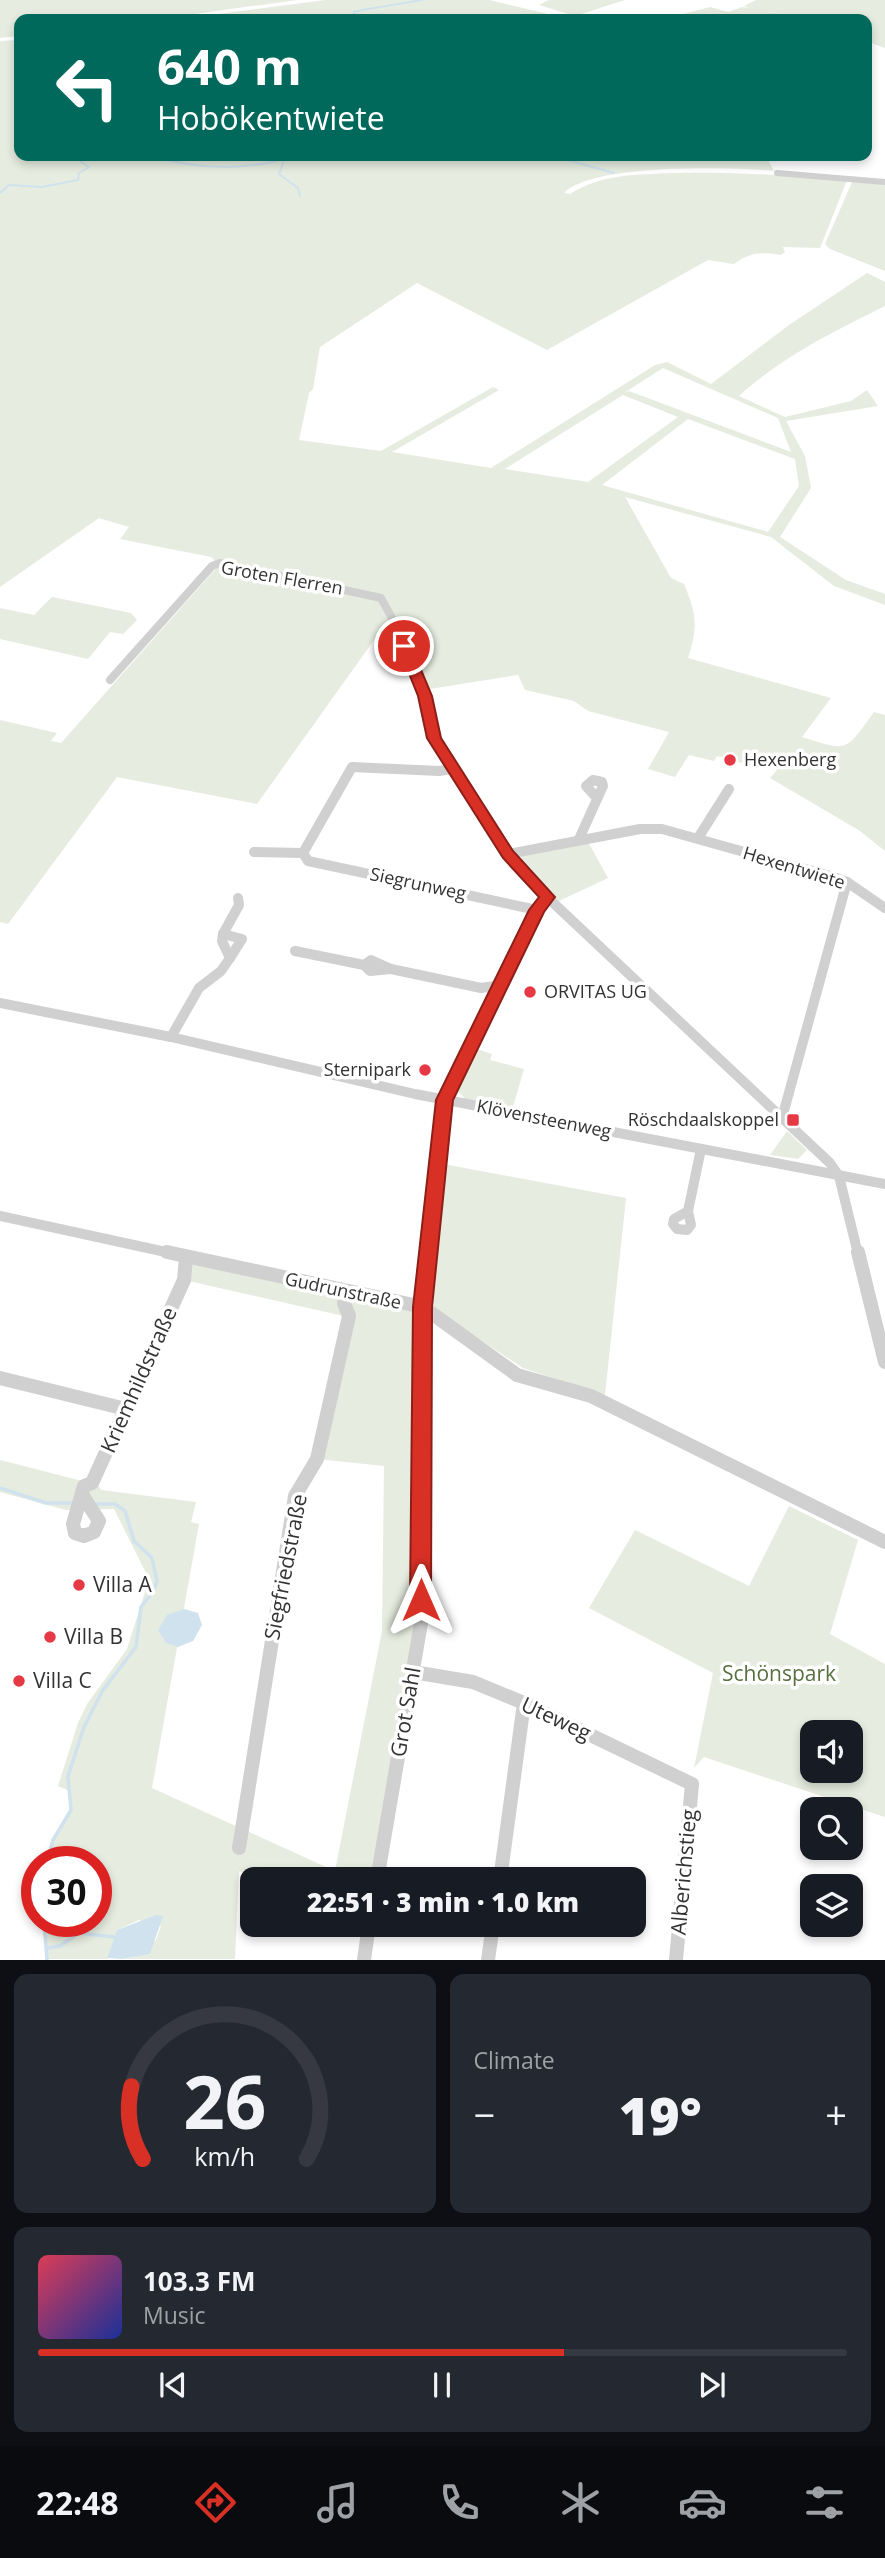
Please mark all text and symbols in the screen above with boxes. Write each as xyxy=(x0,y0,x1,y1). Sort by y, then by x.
text: 640 m xyxy=(157,33,302,99)
icon: left xyxy=(42,42,133,133)
text: Hobökentwiete xyxy=(157,96,385,139)
street label: Groten Flerren xyxy=(219,554,345,600)
pin xyxy=(374,616,434,676)
icon: arrive xyxy=(385,627,423,665)
place label: Hexenberg xyxy=(744,747,836,771)
marker: Hexenberg xyxy=(722,752,738,768)
street label: Hexentwiete xyxy=(740,840,848,894)
street label: Siegrunweg xyxy=(368,861,469,905)
place label: ORVITAS UG xyxy=(544,979,647,1003)
marker: ORVITAS UG xyxy=(522,984,538,1000)
place label: Sternipark xyxy=(324,1057,412,1081)
marker: Sternipark xyxy=(417,1062,433,1078)
street label: Klövensteenweg xyxy=(475,1093,614,1143)
place label: Röschdaalskoppel xyxy=(628,1107,779,1131)
marker: Röschdaalskoppel xyxy=(785,1112,801,1128)
street label: Gudrunstraße xyxy=(283,1266,404,1314)
street label: Kriemhildstraße xyxy=(93,1302,183,1457)
street label: Siegfriedstraße xyxy=(257,1491,313,1642)
position arrow xyxy=(384,1563,458,1637)
place label: Villa A xyxy=(93,1570,153,1598)
marker: Villa A xyxy=(71,1577,87,1593)
place label: Villa B xyxy=(64,1622,123,1650)
marker: Villa B xyxy=(42,1629,58,1645)
park label: Schönspark xyxy=(722,1659,836,1687)
street label: Grot Sahl xyxy=(383,1665,427,1759)
place label: Villa C xyxy=(33,1666,92,1694)
marker: Villa C xyxy=(11,1673,27,1689)
street label: Uteweg xyxy=(517,1690,596,1746)
map controls xyxy=(800,1720,863,1937)
button: sound xyxy=(800,1720,863,1783)
button: search xyxy=(800,1797,863,1860)
street label: Alberichstieg xyxy=(664,1808,702,1936)
speed limit sign: 30 xyxy=(21,1846,112,1937)
button: layers xyxy=(800,1874,863,1937)
text: 22:51 · 3 min · 1.0 km xyxy=(307,1884,579,1920)
text: Climate xyxy=(474,2044,555,2076)
text: 26 xyxy=(183,2052,266,2151)
text: 19° xyxy=(619,2079,702,2150)
text: − xyxy=(474,2088,495,2140)
text: + xyxy=(825,2088,847,2140)
text: km/h xyxy=(194,2139,255,2173)
text: 103.3 FM xyxy=(143,2263,255,2299)
text: Music xyxy=(143,2299,206,2331)
icon: previous xyxy=(154,2366,192,2404)
icon: pause xyxy=(423,2366,461,2404)
icon: next xyxy=(693,2366,731,2404)
icon: directions xyxy=(191,2478,240,2527)
icon: music xyxy=(313,2478,362,2527)
icon: phone xyxy=(435,2478,484,2527)
icon: climate xyxy=(556,2478,605,2527)
icon: car xyxy=(678,2478,727,2527)
icon: filters xyxy=(800,2478,849,2527)
text: 22:48 xyxy=(36,2481,119,2524)

